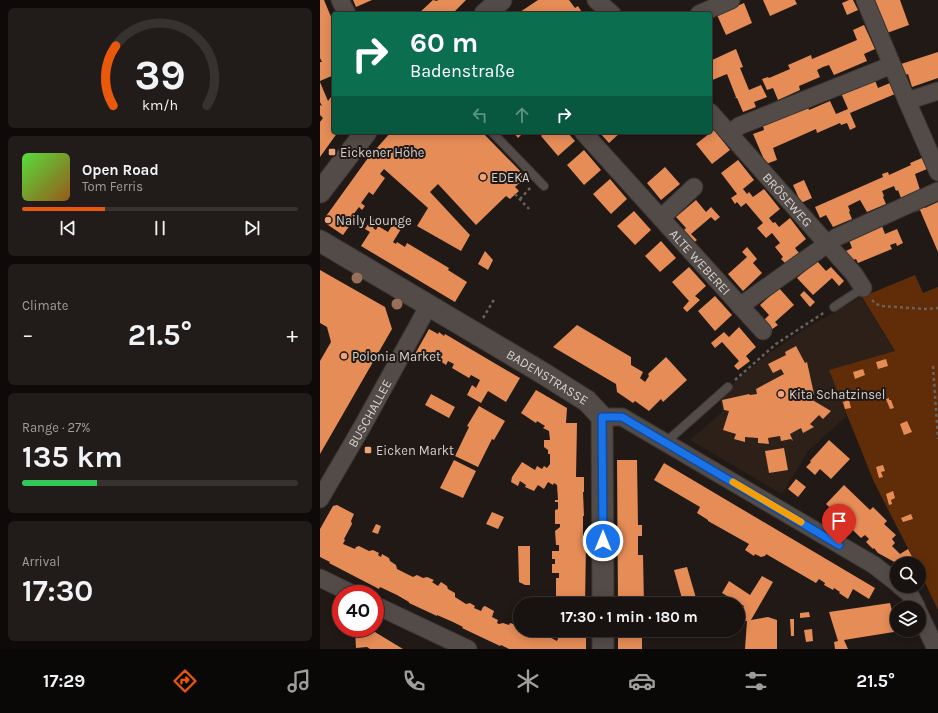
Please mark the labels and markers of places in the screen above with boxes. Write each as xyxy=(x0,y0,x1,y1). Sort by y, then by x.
place label: Eickener Höhe xyxy=(340,145,425,160)
marker: Eickener Höhe xyxy=(327,147,337,157)
place label: EDEKA xyxy=(491,170,530,185)
marker: EDEKA xyxy=(478,172,488,182)
place label: Naily Lounge xyxy=(336,213,412,228)
marker: Naily Lounge xyxy=(323,215,333,225)
place label: Polonia Market xyxy=(352,349,441,364)
marker: Polonia Market xyxy=(339,351,349,361)
place label: Kita Schatzinsel xyxy=(789,387,885,402)
marker: Kita Schatzinsel xyxy=(776,389,786,399)
place label: Eicken Markt xyxy=(376,443,454,458)
marker: Eicken Markt xyxy=(363,445,373,455)
pin xyxy=(822,504,856,545)

